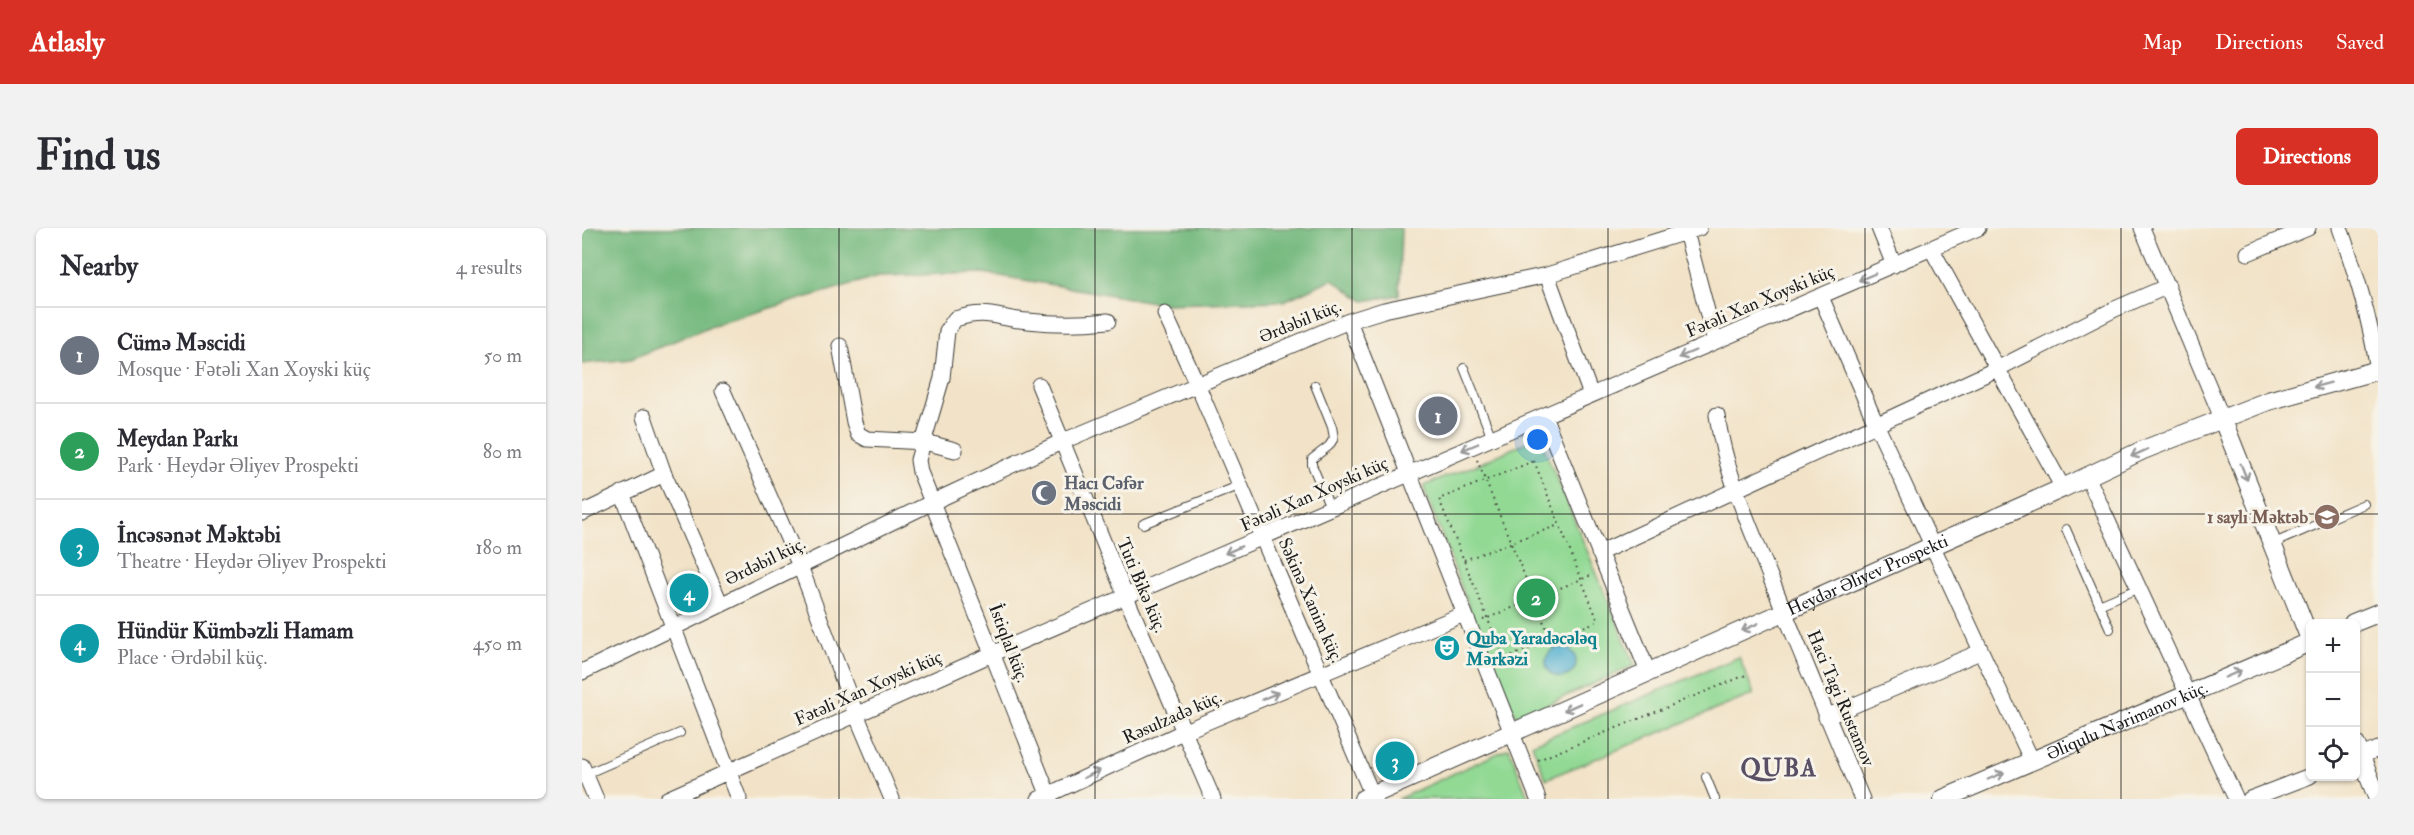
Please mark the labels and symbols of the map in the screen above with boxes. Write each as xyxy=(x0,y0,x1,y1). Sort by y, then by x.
street label: Fətəli Xan Xoyski küç xyxy=(1682,260,1838,343)
one-way arrow xyxy=(1858,272,1876,283)
street label: Ərdəbil küç. xyxy=(1256,295,1345,348)
one-way arrow xyxy=(1679,348,1697,360)
one-way arrow xyxy=(2312,380,2331,391)
pin: 1 xyxy=(1418,394,1458,438)
your location xyxy=(1523,425,1552,454)
one-way arrow xyxy=(1461,442,1479,453)
one-way arrow xyxy=(2130,447,2148,459)
street label: Fətəli Xan Xoyski küç xyxy=(1237,452,1392,537)
one-way arrow xyxy=(2239,463,2250,481)
place label: Hacı Cəfər Məscidi xyxy=(1063,472,1144,516)
mosque icon: Hacı Cəfər Məscidi xyxy=(1029,478,1059,508)
school or university icon: 1 saylı Məktəb xyxy=(2312,502,2342,532)
place label: 1 saylı Məktəb xyxy=(2207,506,2308,529)
street label: Heydər Əliyev Prospekti xyxy=(1783,529,1952,621)
street label: Ərdəbil küç. xyxy=(721,532,809,591)
street label: Tuti Bikə küç. xyxy=(1111,534,1172,636)
street label: Səkinə Xanim küç. xyxy=(1273,534,1348,666)
one-way arrow xyxy=(1224,545,1243,556)
pin: 4 xyxy=(670,570,708,616)
pin: 2 xyxy=(1516,576,1556,620)
street label: İstiqlal küç. xyxy=(983,601,1034,686)
one-way arrow xyxy=(1742,622,1760,633)
place label: Quba Yaradəcələq Mərkəzi xyxy=(1465,627,1597,671)
street label: Haci Tagi Rustamov xyxy=(1801,627,1880,770)
theatre icon: Quba Yaradəcələq Mərkəzi xyxy=(1432,633,1462,663)
street label: Fətəli Xan Xoyski küç xyxy=(791,646,946,731)
one-way arrow xyxy=(2224,668,2242,679)
street label: Əliqulu Nərimanov küç. xyxy=(2043,676,2211,766)
street label: Rəsulzadə küç. xyxy=(1119,685,1225,750)
one-way arrow xyxy=(1261,690,1279,701)
one-way arrow xyxy=(1564,701,1582,713)
pin: 3 xyxy=(1376,738,1414,784)
district label: QUBA xyxy=(1740,753,1818,784)
one-way arrow xyxy=(1083,768,1101,779)
one-way arrow xyxy=(1987,770,2005,781)

